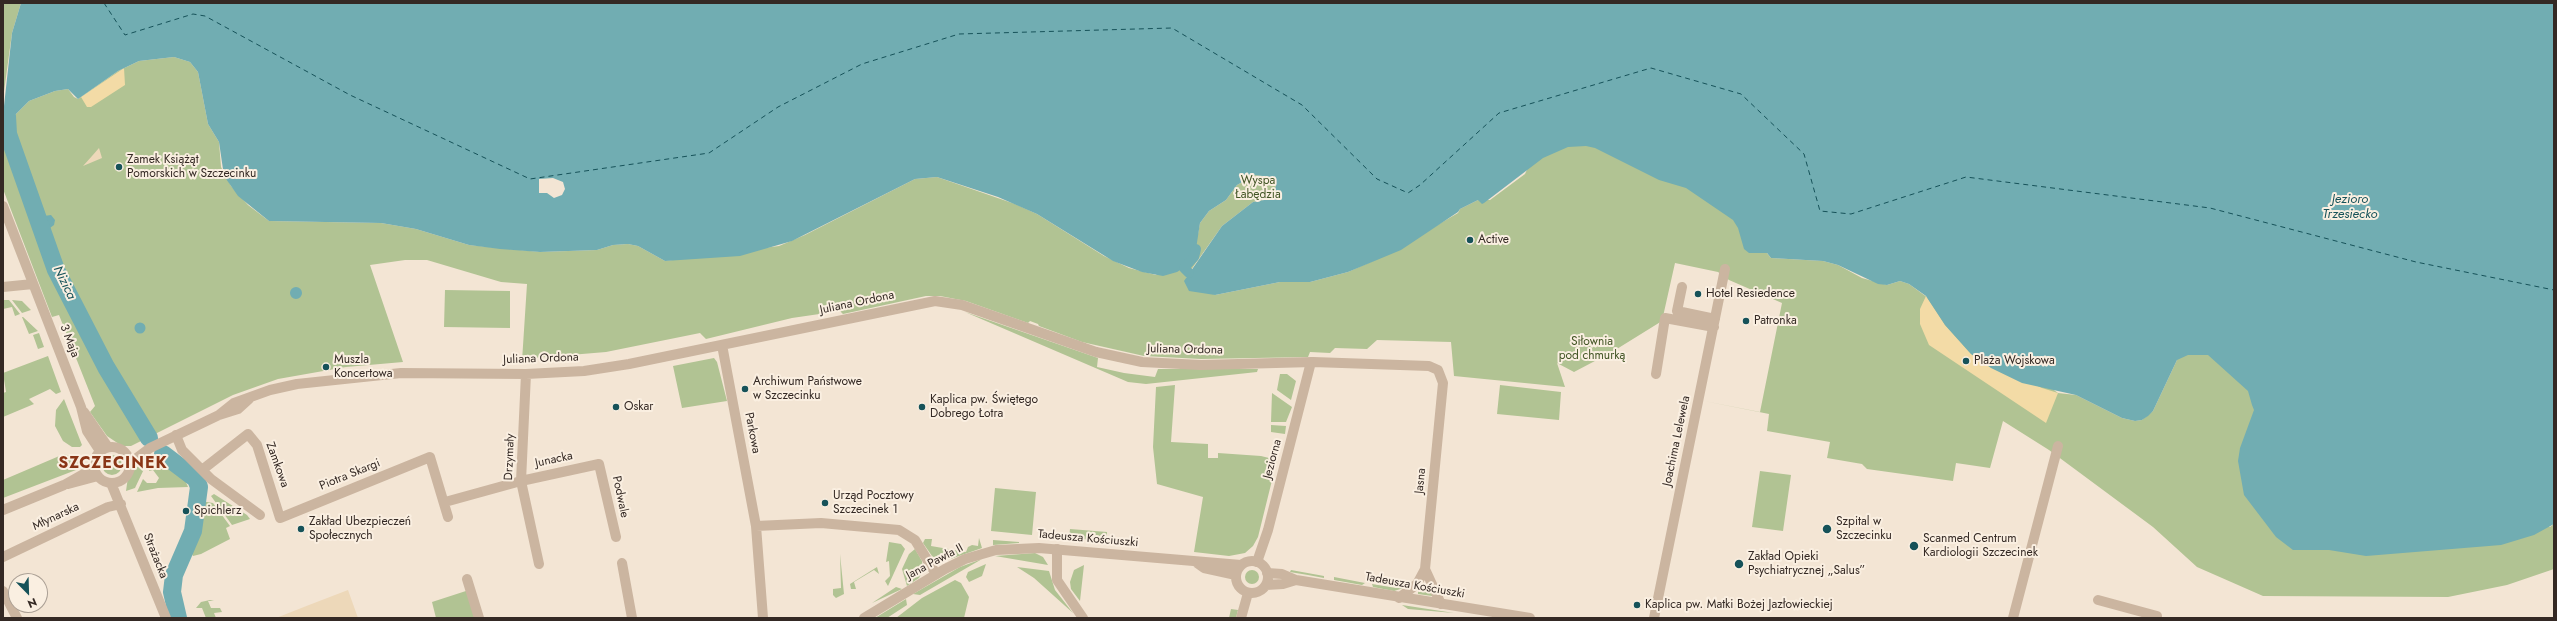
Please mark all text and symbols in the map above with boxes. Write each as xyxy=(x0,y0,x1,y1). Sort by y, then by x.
place label: Zamek Książąt Pomorskich w Szczecinku xyxy=(127,153,256,181)
marker: Zamek Książąt Pomorskich w Szczecinku xyxy=(114,162,124,172)
park label: Wyspa Łabędzia xyxy=(1235,174,1281,202)
water label: Jezioro Trzesiecko xyxy=(2323,192,2377,223)
place label: Active xyxy=(1478,233,1509,247)
marker: Active xyxy=(1465,235,1475,245)
water label: Nizica xyxy=(49,264,79,302)
place label: Hotel Resiedence xyxy=(1706,287,1795,301)
street label: Juliana Ordona xyxy=(819,288,895,318)
marker: Hotel Resiedence xyxy=(1693,289,1703,299)
place label: Patronka xyxy=(1754,314,1797,328)
marker: Patronka xyxy=(1741,316,1751,326)
street label: 3 Maja xyxy=(56,322,82,360)
park label: Siłownia pod chmurką xyxy=(1559,335,1625,363)
street label: Juliana Ordona xyxy=(1147,342,1223,358)
street label: Juliana Ordona xyxy=(503,350,579,368)
place label: Muszla Koncertowa xyxy=(334,353,392,381)
place label: Plaża Wojskowa xyxy=(1974,354,2055,368)
marker: Plaża Wojskowa xyxy=(1961,356,1971,366)
marker: Muszla Koncertowa xyxy=(321,362,331,372)
place label: Archiwum Państwowe w Szczecinku xyxy=(753,375,862,403)
marker: Archiwum Państwowe w Szczecinku xyxy=(740,384,750,394)
place label: Kaplica pw. Świętego Dobrego Łotra xyxy=(930,393,1038,421)
street label: Joachima Lelewela xyxy=(1660,394,1694,488)
place label: Oskar xyxy=(624,400,653,414)
marker: Oskar xyxy=(611,402,621,412)
marker: Kaplica pw. Świętego Dobrego Łotra xyxy=(917,402,927,412)
street label: Parkowa xyxy=(741,411,763,455)
street label: Drzymały xyxy=(502,433,518,481)
street label: Jeziorna xyxy=(1261,438,1285,480)
street label: Zamkowa xyxy=(262,440,292,490)
street label: Junacka xyxy=(534,449,574,471)
district label: SZCZECINEK xyxy=(58,454,168,474)
street label: Piotra Skargi xyxy=(318,456,382,494)
street label: Jasna xyxy=(1413,468,1429,494)
street label: Podwale xyxy=(609,475,631,519)
place label: Urząd Pocztowy Szczecinek 1 xyxy=(833,489,914,517)
marker: Urząd Pocztowy Szczecinek 1 xyxy=(820,498,830,508)
street label: Młynarska xyxy=(30,500,82,534)
place label: Spichlerz xyxy=(194,504,242,518)
marker: Spichlerz xyxy=(181,506,191,516)
place label: Zakład Ubezpieczeń Społecznych xyxy=(309,515,411,543)
place label: Szpital w Szczecinku xyxy=(1836,515,1892,543)
marker: Szpital w Szczecinku xyxy=(1821,523,1833,535)
marker: Zakład Ubezpieczeń Społecznych xyxy=(296,524,306,534)
street label: Tadeusza Kościuszki xyxy=(1037,527,1139,551)
street label: Strażacka xyxy=(139,531,171,581)
place label: Scanmed Centrum Kardiologii Szczecinek xyxy=(1923,532,2038,560)
marker: Scanmed Centrum Kardiologii Szczecinek xyxy=(1908,540,1920,552)
street label: Jana Pawła II xyxy=(904,541,966,583)
place label: Zakład Opieki Psychiatrycznej „Salus” xyxy=(1748,550,1865,578)
marker: Zakład Opieki Psychiatrycznej „Salus” xyxy=(1733,558,1745,570)
street label: Tadeusza Kościuszki xyxy=(1364,570,1466,602)
north arrow xyxy=(8,573,48,613)
text: N xyxy=(25,594,39,612)
place label: Kaplica pw. Matki Bożej Jazłowieckiej xyxy=(1645,598,1833,612)
marker: Kaplica pw. Matki Bożej Jazłowieckiej xyxy=(1632,600,1642,610)

